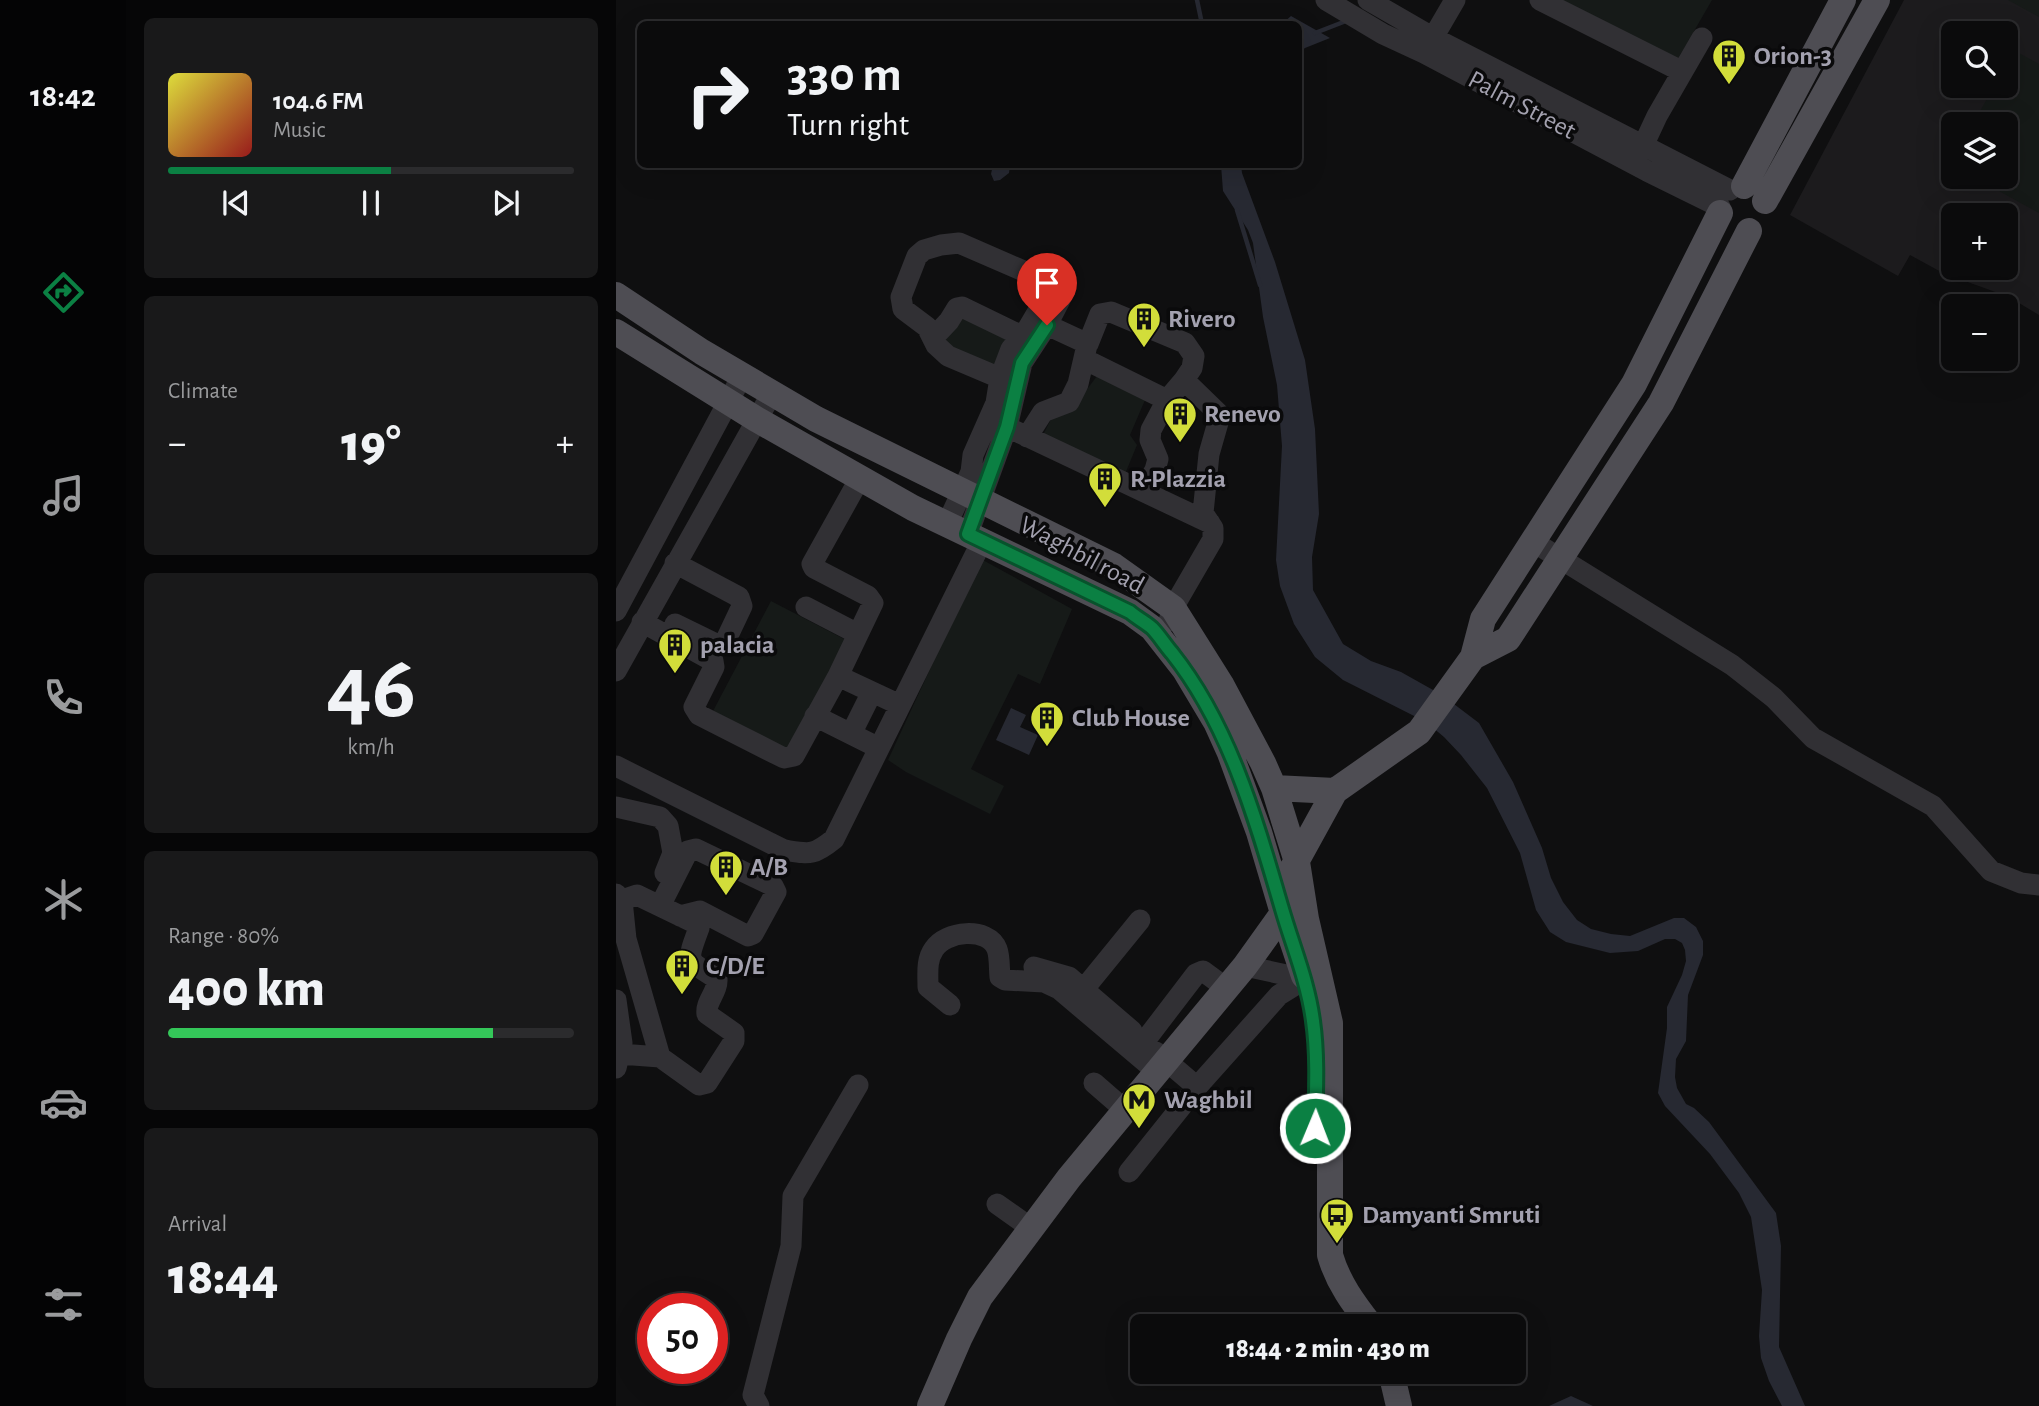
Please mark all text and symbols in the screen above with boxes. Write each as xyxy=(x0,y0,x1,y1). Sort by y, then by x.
map controls xyxy=(1941,21,2018,371)
button: search xyxy=(1941,21,2018,98)
building icon: Orion-3 xyxy=(1710,37,1748,86)
place label: Orion-3 xyxy=(1754,43,1832,69)
icon: right xyxy=(672,49,763,140)
text: 330 m xyxy=(787,51,902,100)
street label: Palm Street xyxy=(1464,66,1580,144)
text: 18:42 xyxy=(30,80,96,112)
text: 104.6 FM xyxy=(273,88,364,114)
text: Turn right xyxy=(787,109,909,141)
button: layers xyxy=(1941,112,2018,189)
text: Music xyxy=(273,119,325,142)
icon: previous xyxy=(217,184,255,222)
icon: pause xyxy=(352,184,390,222)
icon: next xyxy=(487,184,525,222)
button: + xyxy=(1941,203,2018,280)
pin xyxy=(1017,253,1077,325)
icon: arrive xyxy=(1028,264,1066,302)
icon: directions xyxy=(39,268,88,317)
button: − xyxy=(1941,294,2018,371)
building icon: Rivero xyxy=(1125,300,1163,349)
place label: Rivero xyxy=(1168,306,1236,332)
text: Climate xyxy=(168,380,238,403)
building icon: Renevo xyxy=(1161,395,1199,444)
place label: Renevo xyxy=(1204,401,1281,427)
text: 19° xyxy=(341,418,401,470)
text: − xyxy=(168,425,186,463)
text: + xyxy=(556,425,574,463)
building icon: R-Plazzia xyxy=(1086,460,1124,509)
place label: R-Plazzia xyxy=(1130,466,1226,492)
icon: music xyxy=(39,471,88,520)
street label: Waghbil road xyxy=(1015,511,1149,599)
building icon: palacia xyxy=(656,626,694,675)
place label: palacia xyxy=(700,632,775,658)
text: 46 xyxy=(326,643,416,734)
icon: phone xyxy=(39,673,88,722)
building icon: Club House xyxy=(1028,699,1066,748)
place label: Club House xyxy=(1072,705,1190,731)
text: km/h xyxy=(347,736,395,759)
building icon: A/B xyxy=(707,848,745,897)
place label: A/B xyxy=(750,854,788,880)
icon: climate xyxy=(39,875,88,924)
text: Range · 80% xyxy=(168,925,279,948)
building icon: C/D/E xyxy=(663,947,701,996)
place label: C/D/E xyxy=(706,953,764,979)
text: 400 km xyxy=(168,963,325,1015)
icon: car xyxy=(39,1078,88,1127)
metro station icon: Waghbil xyxy=(1120,1081,1158,1130)
place label: Waghbil xyxy=(1164,1087,1253,1113)
position arrow xyxy=(1278,1091,1352,1165)
bus stop icon: Damyanti Smruti xyxy=(1318,1196,1356,1245)
place label: Damyanti Smruti xyxy=(1362,1202,1541,1228)
text: Arrival xyxy=(168,1213,227,1236)
text: 18:44 xyxy=(168,1251,279,1303)
icon: filters xyxy=(39,1280,88,1329)
speed limit sign: 50 xyxy=(637,1293,728,1384)
text: 18:44 · 2 min · 430 m xyxy=(1226,1336,1430,1362)

